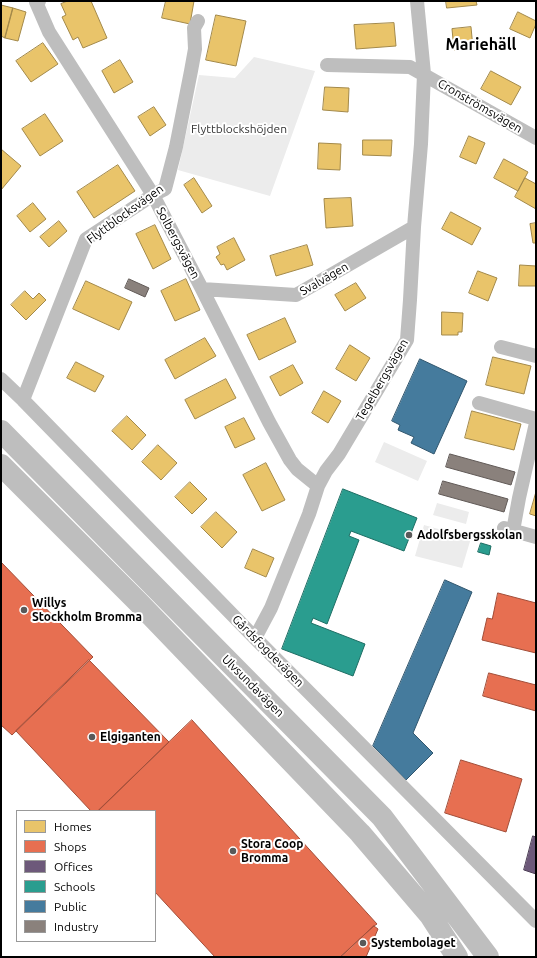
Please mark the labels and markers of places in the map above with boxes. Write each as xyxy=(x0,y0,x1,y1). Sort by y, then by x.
place label: Adolfsbergsskolan xyxy=(417,528,522,542)
marker: Adolfsbergsskolan xyxy=(404,530,414,540)
place label: Willys Stockholm Bromma xyxy=(32,596,142,624)
marker: Willys Stockholm Bromma xyxy=(19,605,29,615)
place label: Elgiganten xyxy=(100,730,161,744)
marker: Elgiganten xyxy=(87,732,97,742)
place label: Stora Coop Bromma xyxy=(241,837,303,865)
marker: Stora Coop Bromma xyxy=(228,846,238,856)
place label: Systembolaget xyxy=(371,936,456,950)
marker: Systembolaget xyxy=(358,938,368,948)

